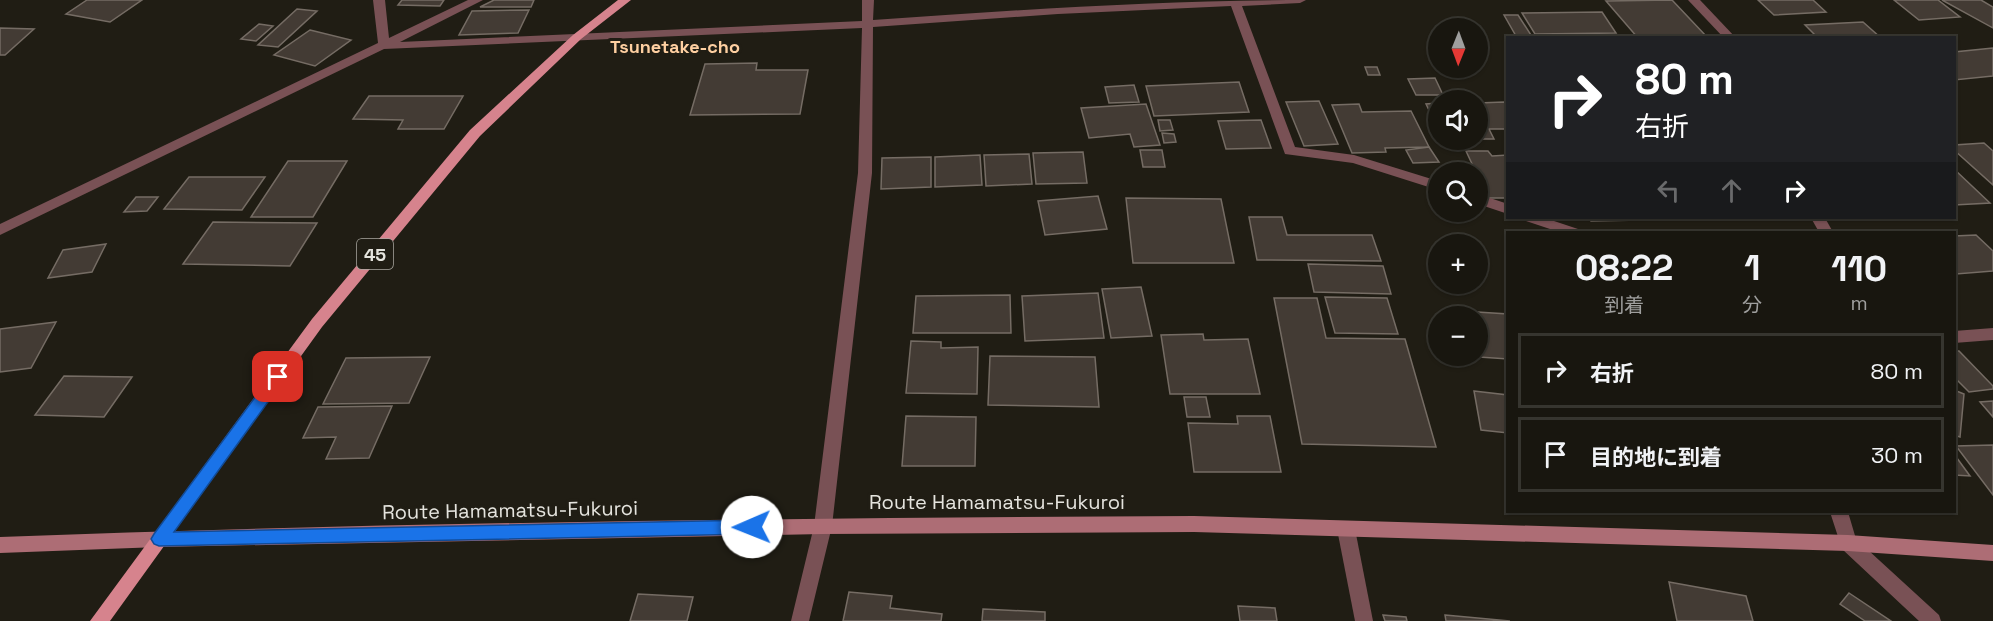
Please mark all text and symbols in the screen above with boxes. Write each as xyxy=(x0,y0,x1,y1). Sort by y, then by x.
north arrow xyxy=(1428,18,1488,78)
map controls xyxy=(1428,18,1488,366)
district label: Tsunetake-cho xyxy=(610,35,740,58)
text: 80 m xyxy=(1635,53,1734,106)
icon: right xyxy=(1536,60,1614,138)
button: sound xyxy=(1428,90,1488,150)
text: 右折 xyxy=(1635,109,1689,144)
button: search xyxy=(1428,162,1488,222)
icon: left xyxy=(1652,174,1685,207)
icon: ahead xyxy=(1715,174,1748,207)
icon: right xyxy=(1778,174,1811,207)
button: + xyxy=(1428,234,1488,294)
road number: 45 xyxy=(357,239,393,269)
text: 08:22 xyxy=(1575,245,1673,291)
text: 1 xyxy=(1744,245,1760,291)
text: 110 xyxy=(1831,246,1887,292)
text: m xyxy=(1851,290,1868,316)
text: 到着 xyxy=(1604,292,1644,318)
text: 分 xyxy=(1742,292,1762,318)
button: − xyxy=(1428,306,1488,366)
pin xyxy=(252,351,303,402)
icon: right xyxy=(1539,354,1572,387)
text: 80 m xyxy=(1871,357,1923,385)
text: 右折 xyxy=(1590,359,1634,387)
icon: arrive xyxy=(261,360,294,393)
icon: arrive xyxy=(1539,438,1572,471)
text: 30 m xyxy=(1871,441,1923,469)
text: 目的地に到着 xyxy=(1590,443,1722,471)
street label: Route Hamamatsu-Fukuroi xyxy=(869,489,1125,515)
street label: Route Hamamatsu-Fukuroi xyxy=(382,495,638,525)
position arrow xyxy=(720,495,784,559)

